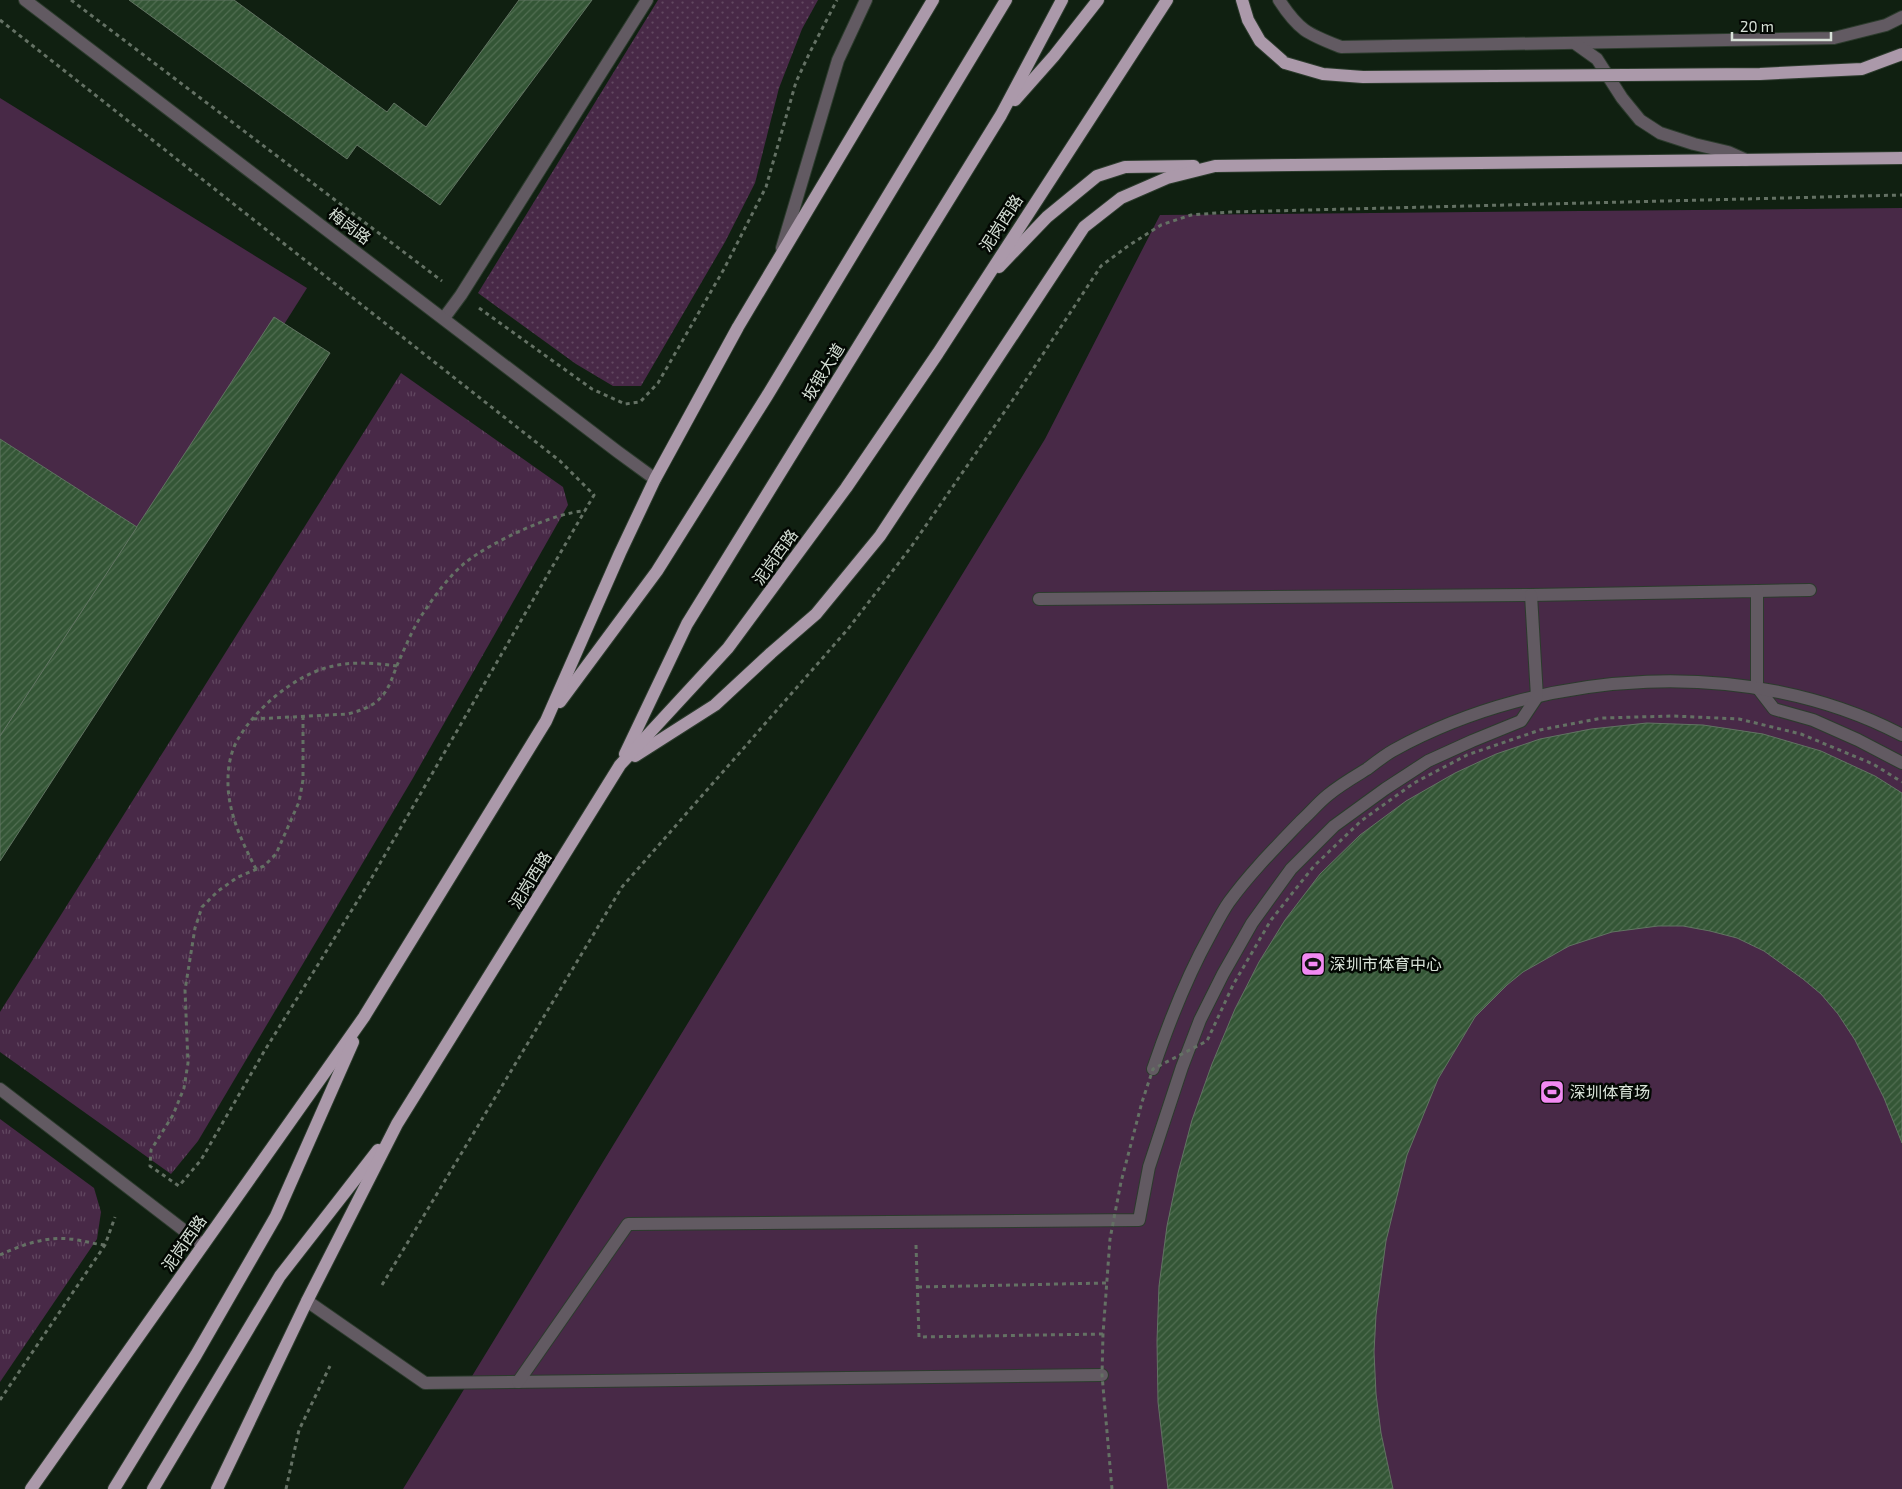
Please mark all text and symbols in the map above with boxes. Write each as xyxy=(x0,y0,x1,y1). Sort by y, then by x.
scale bar xyxy=(1732,10,1831,42)
text: 20 m xyxy=(1740,17,1774,35)
street label: 泥岗西路 xyxy=(975,191,1026,255)
street label: 梅岗路 xyxy=(325,204,375,248)
street label: 坂银大道 xyxy=(798,340,848,404)
street label: 泥岗西路 xyxy=(748,525,801,588)
street label: 泥岗西路 xyxy=(505,848,555,912)
sports icon: 深圳市体育中心 xyxy=(1300,951,1326,977)
place label: 深圳市体育中心 xyxy=(1330,954,1442,973)
sports icon: 深圳体育场 xyxy=(1539,1079,1565,1105)
place label: 深圳体育场 xyxy=(1570,1082,1650,1101)
street label: 泥岗西路 xyxy=(157,1211,210,1274)

